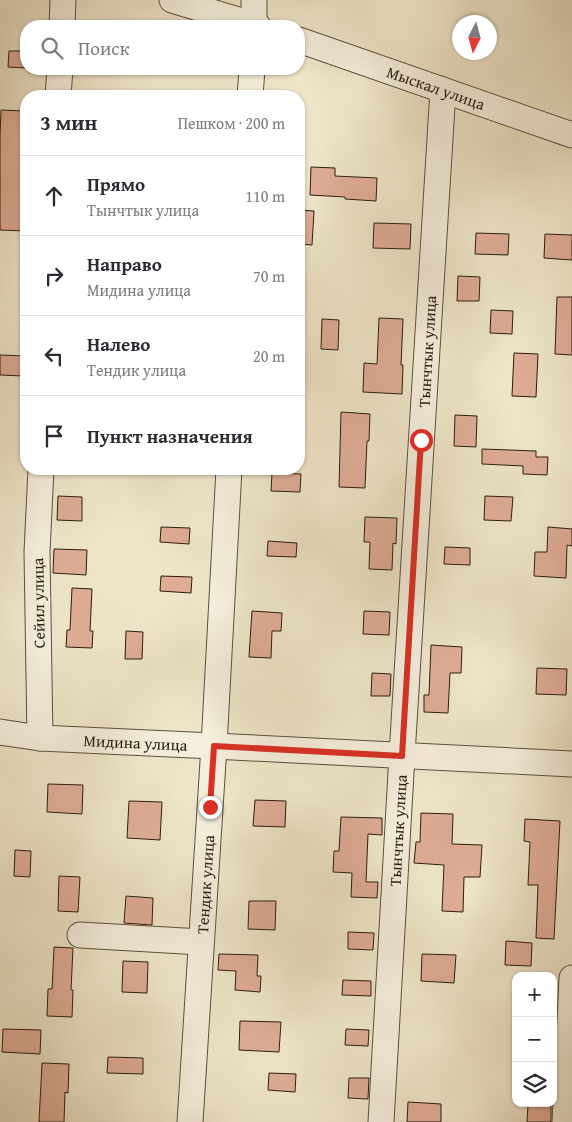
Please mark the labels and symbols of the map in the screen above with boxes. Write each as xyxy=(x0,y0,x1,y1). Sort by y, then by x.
north arrow xyxy=(452,15,497,60)
street label: Мыскал улица xyxy=(384,59,489,116)
street label: Тынчтык улица xyxy=(411,294,442,408)
route start xyxy=(410,429,433,452)
street label: Сейил улица xyxy=(25,557,51,649)
street label: Мидина улица xyxy=(83,728,188,757)
street label: Тынчтык улица xyxy=(382,773,413,887)
route end xyxy=(199,796,222,819)
street label: Тендик улица xyxy=(190,834,220,935)

